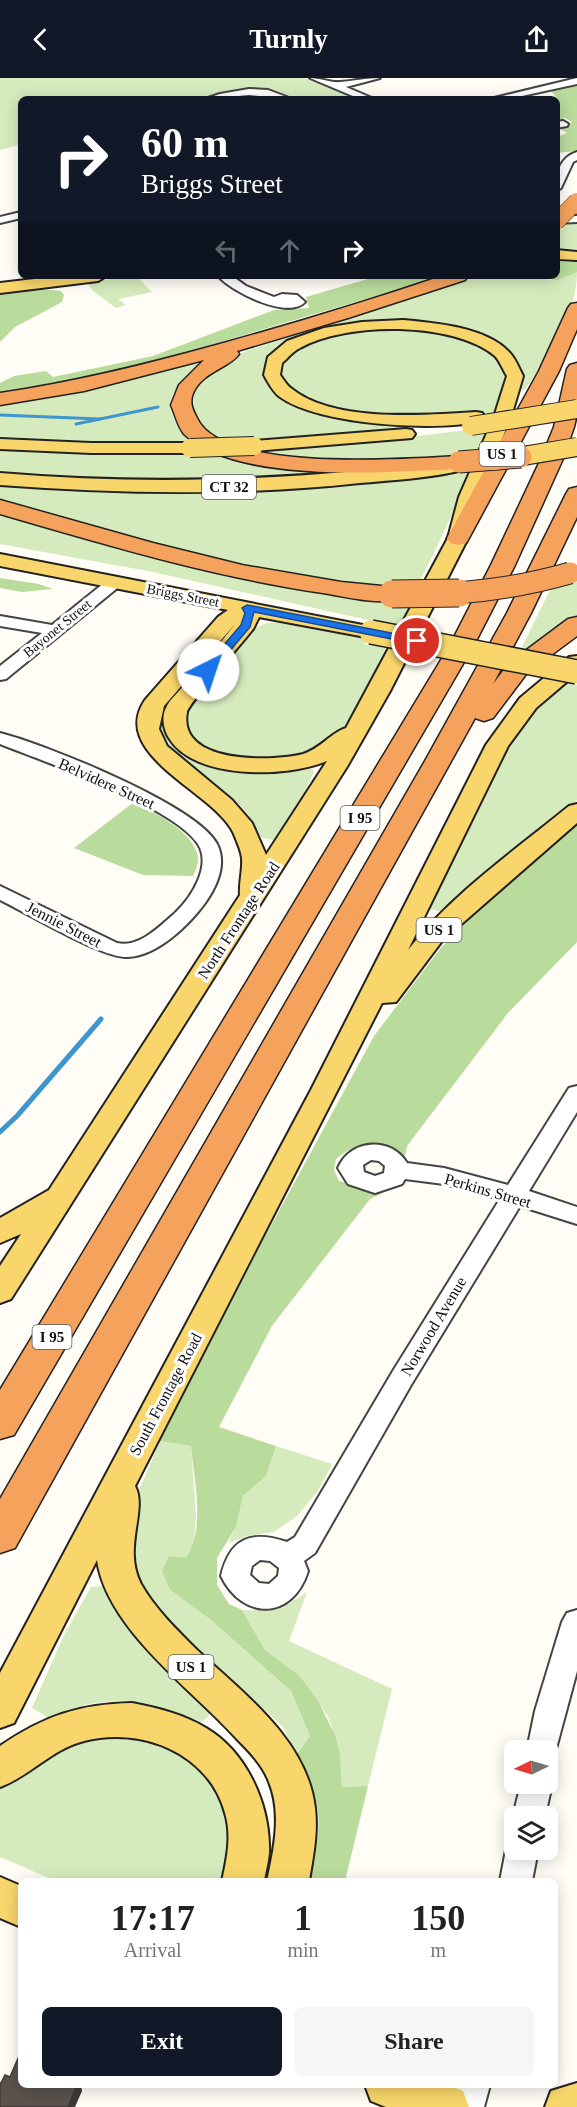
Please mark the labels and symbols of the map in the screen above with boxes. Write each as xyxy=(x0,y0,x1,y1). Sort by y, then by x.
road number: US 1 xyxy=(480,442,524,466)
road number: CT 32 xyxy=(202,475,256,499)
street label: Briggs Street xyxy=(145,581,221,610)
street label: Bayonet Street xyxy=(20,596,94,660)
pin xyxy=(391,615,442,666)
position arrow xyxy=(176,638,240,702)
street label: Belvidere Street xyxy=(56,755,158,812)
road number: I 95 xyxy=(340,806,380,830)
street label: North Frontage Road xyxy=(194,859,283,982)
street label: Jennie Street xyxy=(23,898,105,951)
road number: US 1 xyxy=(416,918,462,942)
street label: Perkins Street xyxy=(443,1170,534,1211)
street label: Norwood Avenue xyxy=(397,1274,470,1379)
road number: I 95 xyxy=(32,1325,72,1349)
street label: South Frontage Road xyxy=(126,1330,206,1459)
road number: US 1 xyxy=(168,1655,213,1679)
north arrow xyxy=(504,1740,558,1794)

